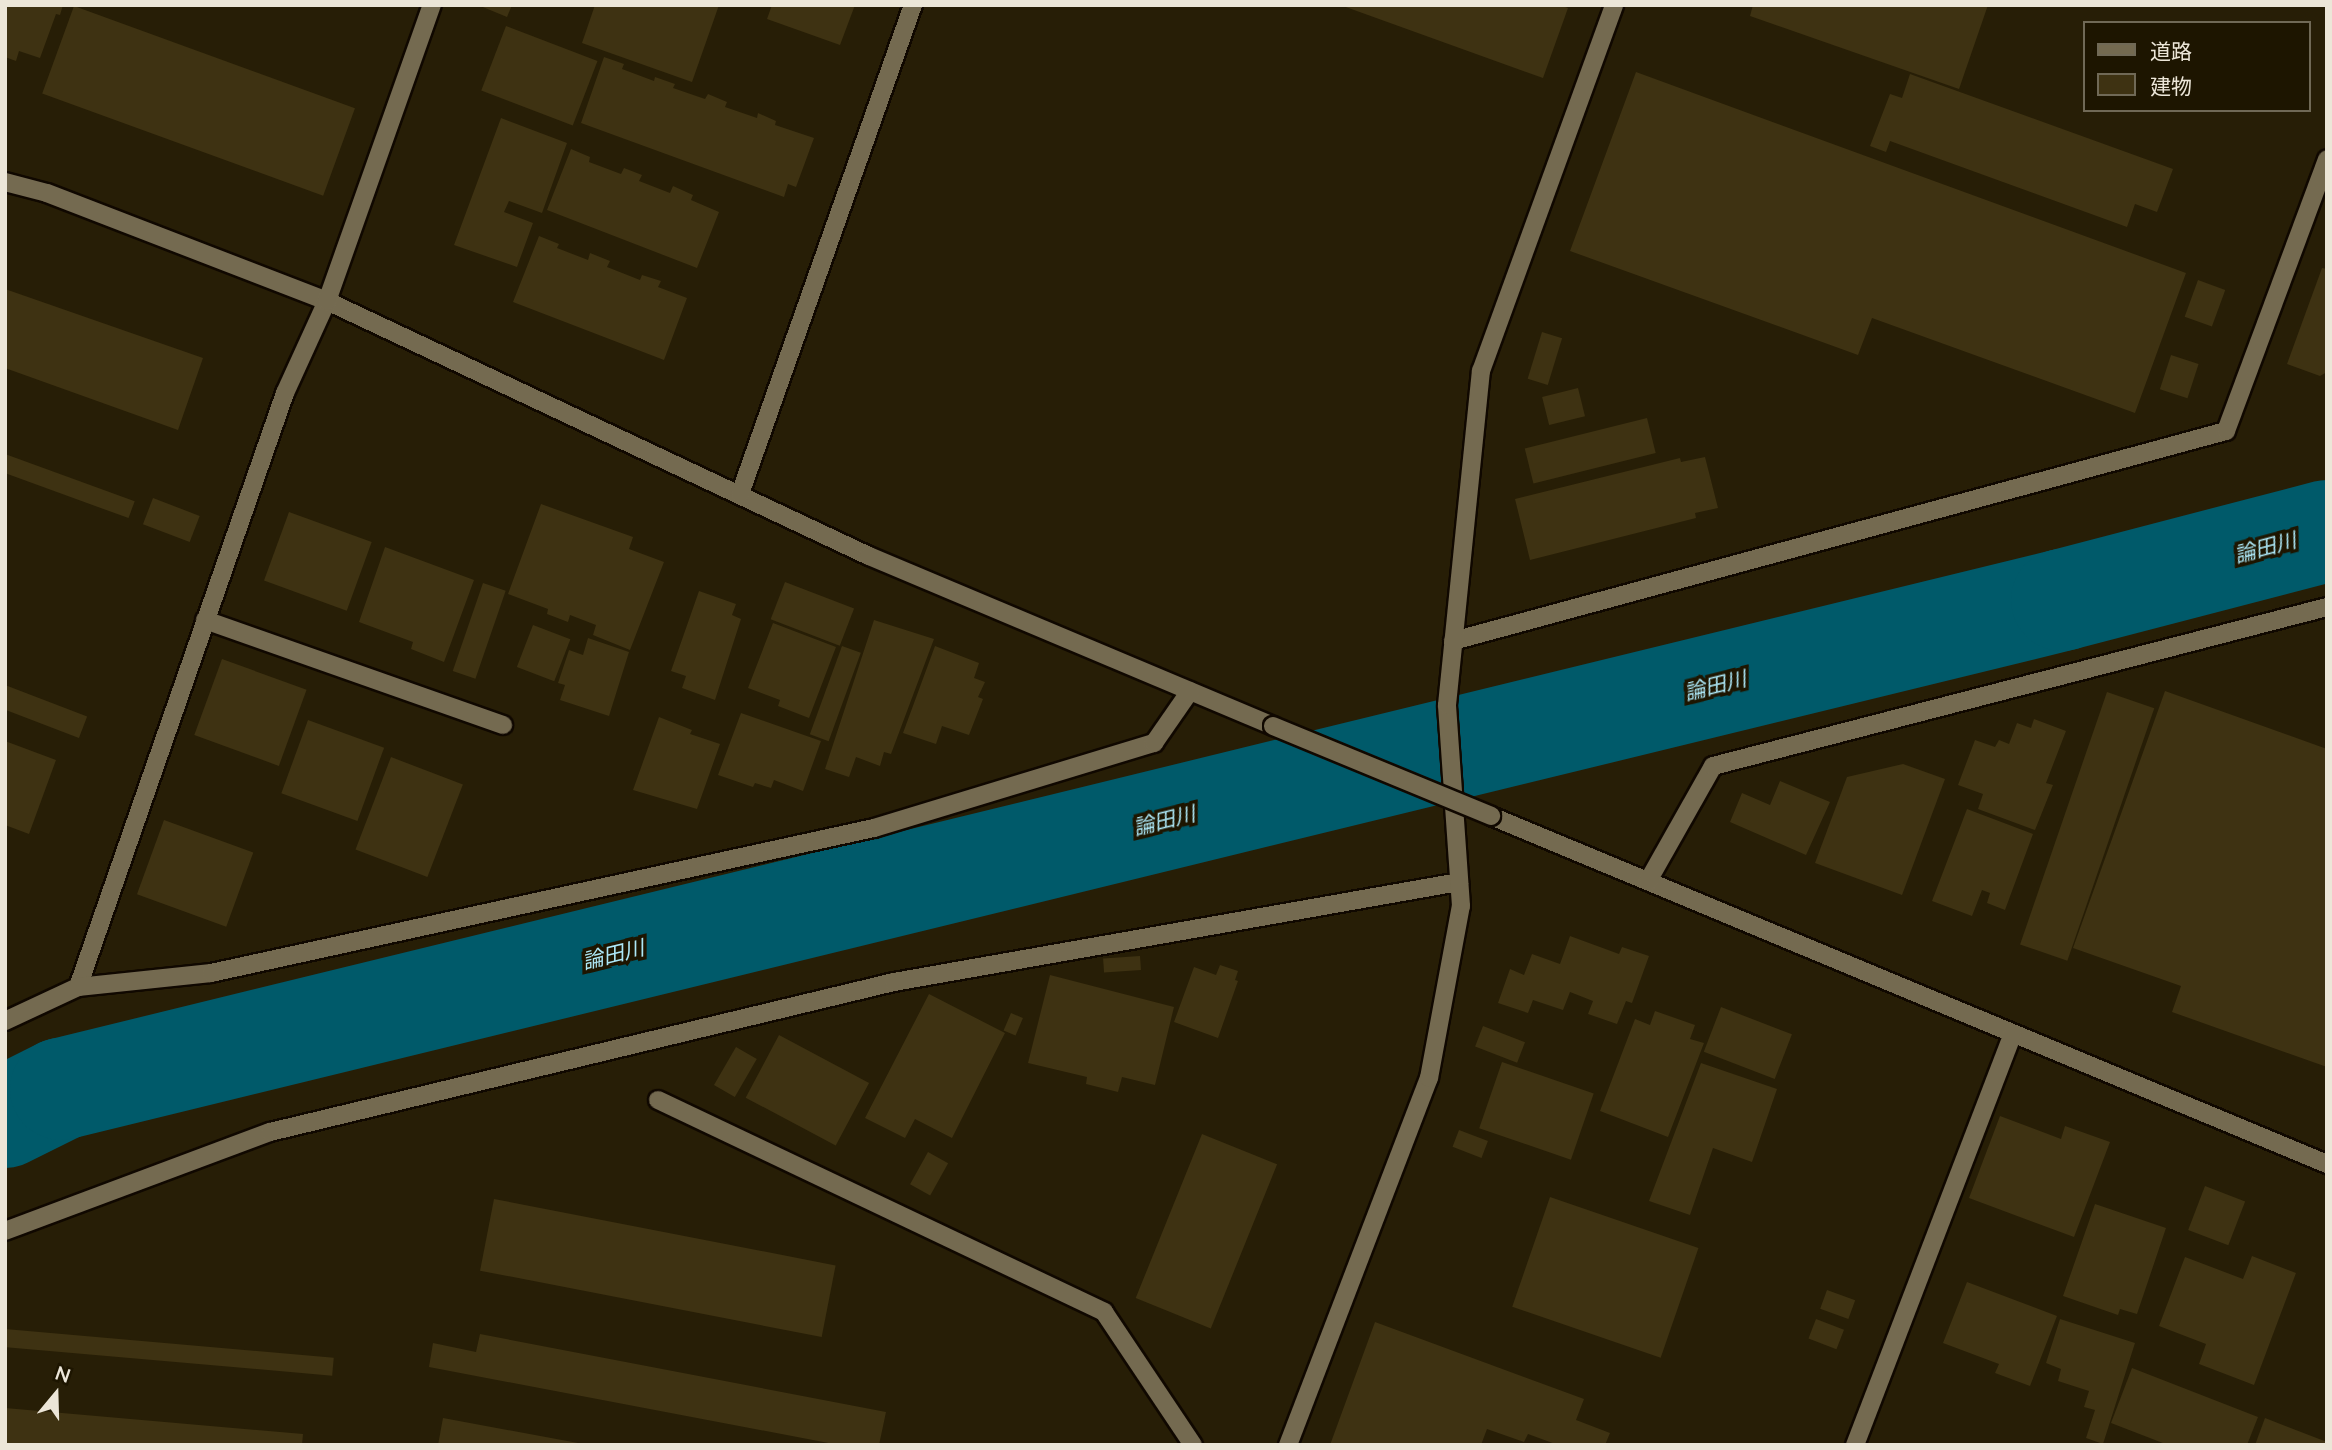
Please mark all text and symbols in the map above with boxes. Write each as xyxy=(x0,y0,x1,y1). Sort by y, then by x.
legend xyxy=(2084,21,2311,112)
text: 道路 xyxy=(2150,38,2192,63)
text: 建物 xyxy=(2150,73,2192,98)
water label: 論田川 xyxy=(2231,527,2299,567)
water label: 論田川 xyxy=(1681,665,1749,705)
water label: 論田川 xyxy=(1130,800,1198,840)
water label: 論田川 xyxy=(579,934,647,974)
north arrow xyxy=(21,1359,91,1429)
text: N xyxy=(52,1360,74,1387)

